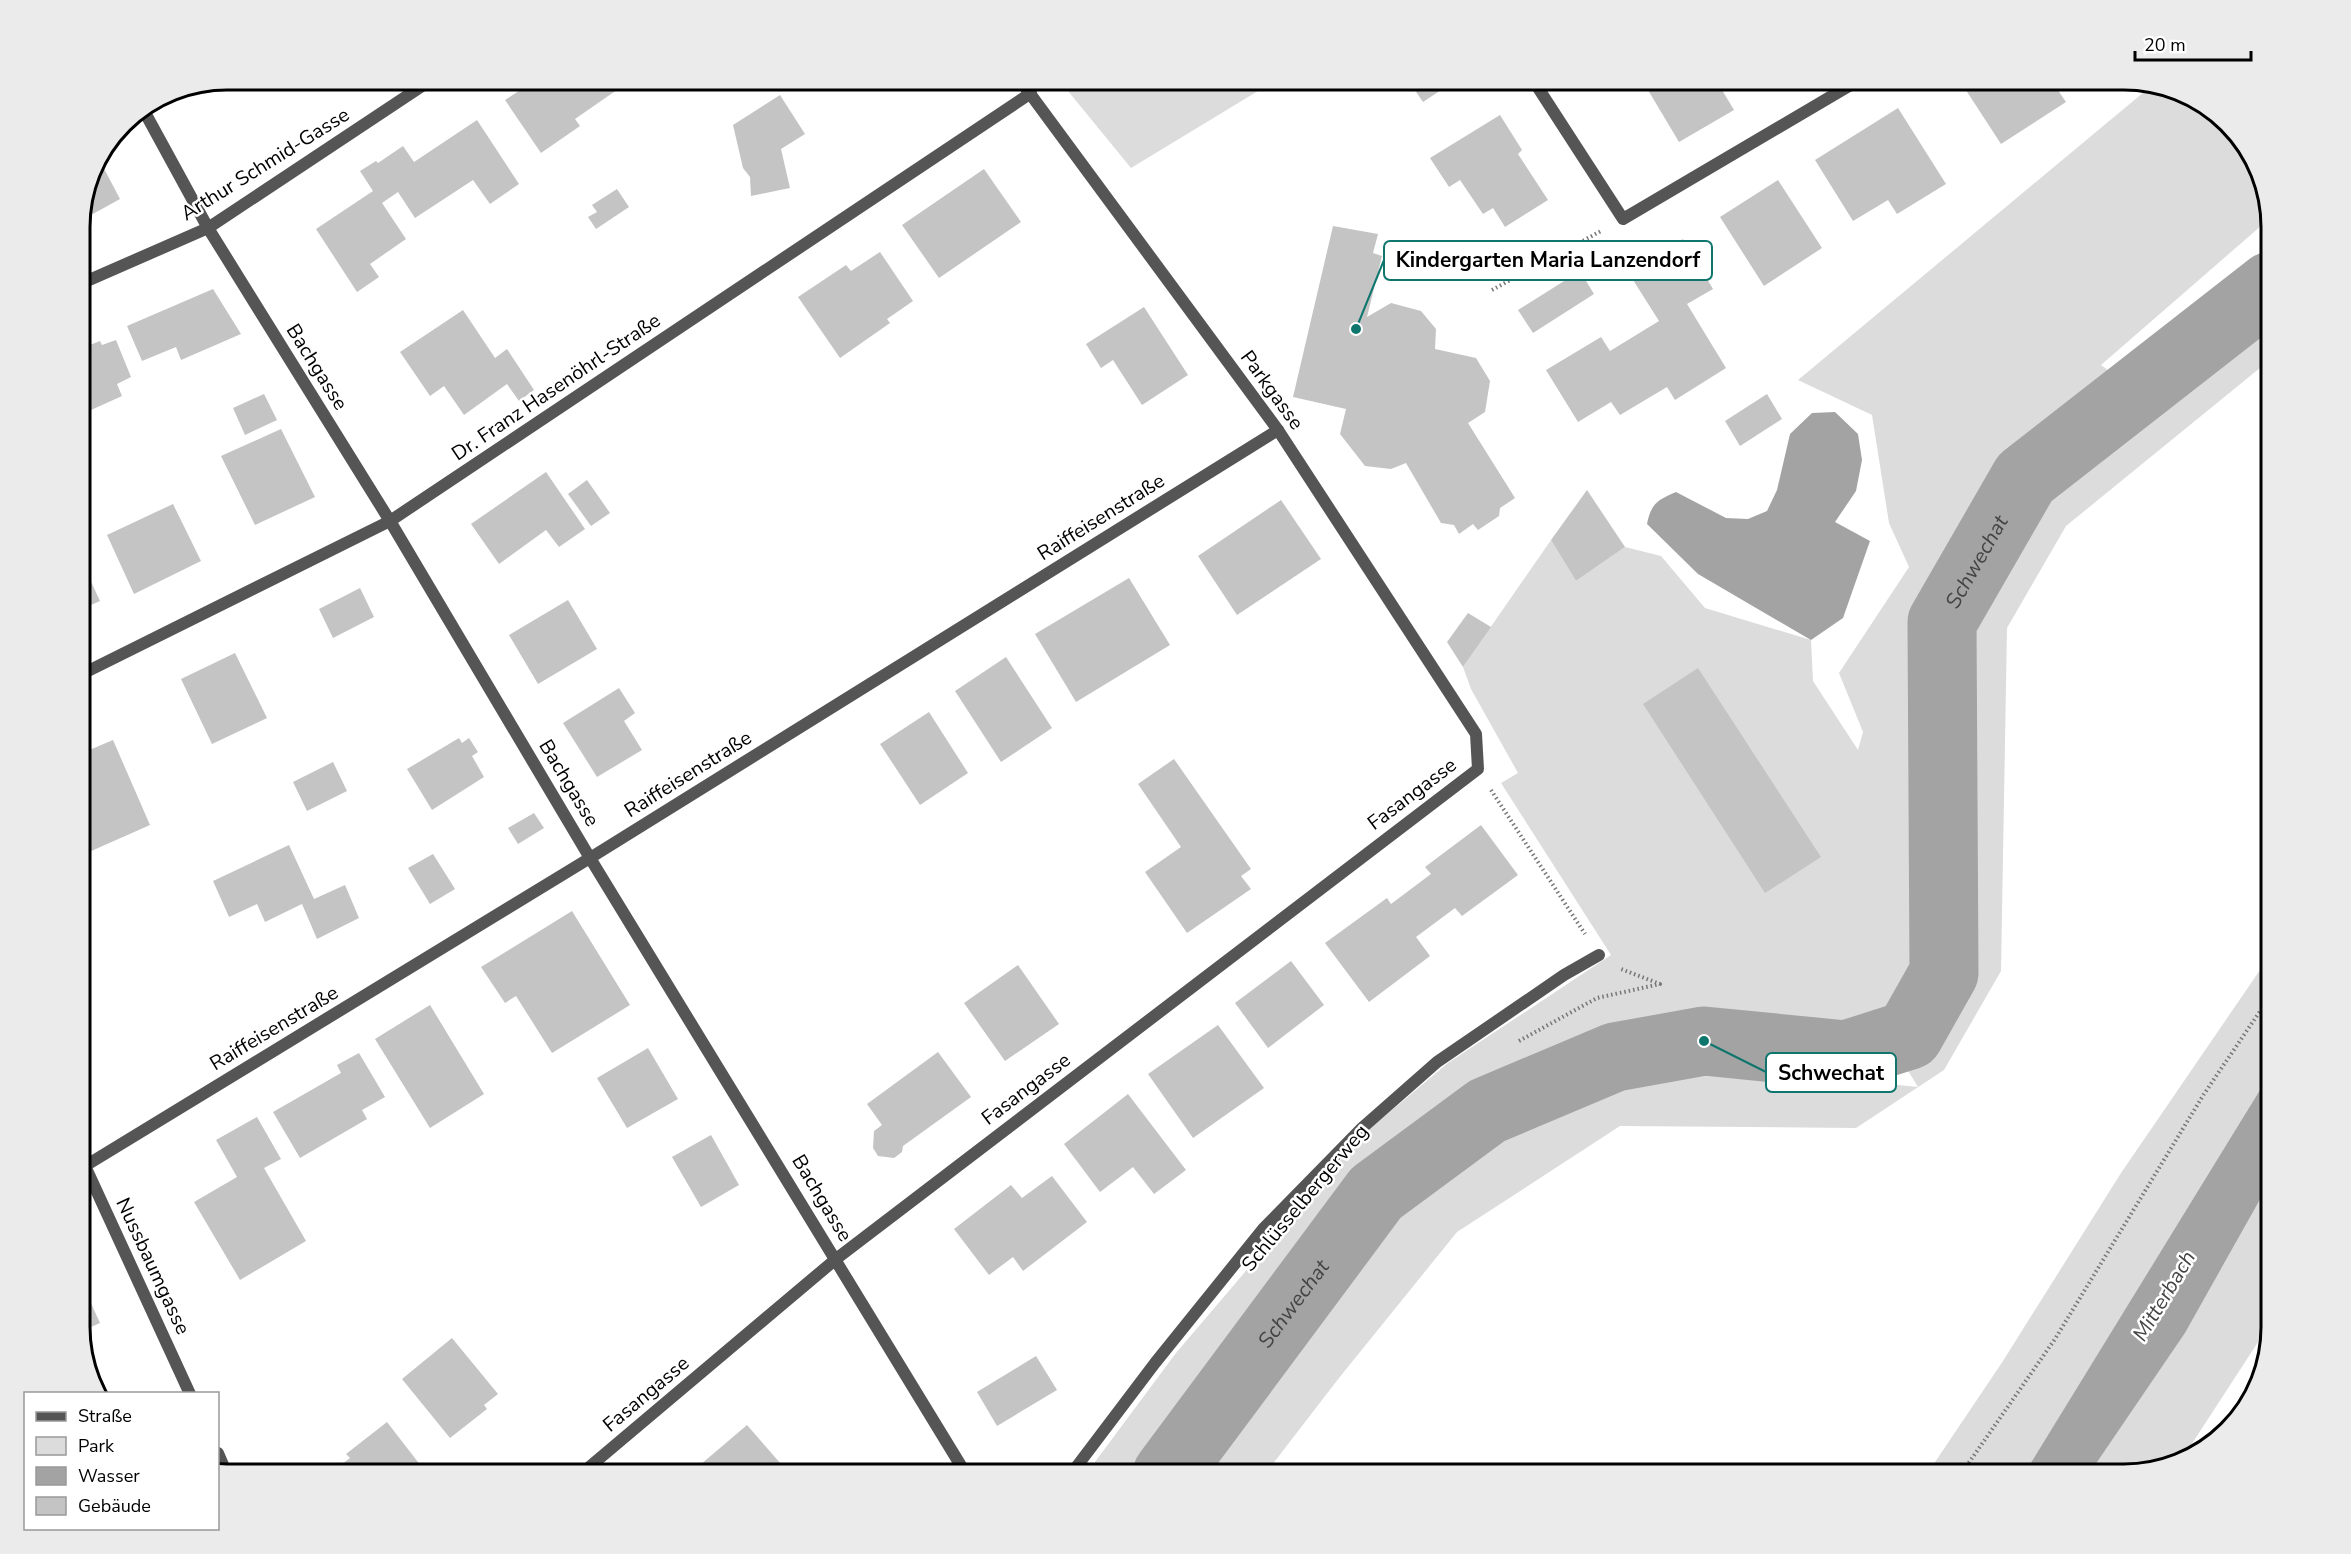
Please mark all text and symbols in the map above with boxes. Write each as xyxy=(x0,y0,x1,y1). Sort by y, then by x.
scale bar xyxy=(2135,24,2250,62)
text: 20 m xyxy=(2144,33,2186,57)
street label: Arthur Schmid-Gasse xyxy=(176,101,354,227)
callout: Kindergarten Maria Lanzendorf xyxy=(1384,241,1712,280)
text: Kindergarten Maria Lanzendorf xyxy=(1396,246,1701,274)
street label: Dr. Franz Hasenöhrl-Straße xyxy=(446,307,666,467)
street label: Bachgasse xyxy=(280,319,354,415)
street label: Parkgasse xyxy=(1234,345,1310,435)
street label: Raiffeisenstraße xyxy=(1032,467,1170,567)
water label: Schwechat xyxy=(1939,510,2015,614)
street label: Raiffeisenstraße xyxy=(619,724,757,824)
street label: Bachgasse xyxy=(532,734,606,832)
street label: Fasangasse xyxy=(1362,752,1462,836)
street label: Raiffeisenstraße xyxy=(205,979,343,1077)
street label: Fasangasse xyxy=(976,1047,1076,1131)
callout: Schwechat xyxy=(1766,1053,1896,1092)
text: Schwechat xyxy=(1778,1059,1885,1087)
street label: Schlüsselbergerweg xyxy=(1235,1119,1375,1277)
street label: Bachgasse xyxy=(785,1149,859,1247)
street label: Nussbaumgasse xyxy=(109,1193,197,1339)
water label: Mitterbach xyxy=(2126,1246,2202,1346)
water label: Schwechat xyxy=(1251,1254,1336,1354)
street label: Fasangasse xyxy=(597,1350,695,1438)
legend xyxy=(24,1392,219,1530)
text: Straße xyxy=(78,1404,132,1428)
text: Park xyxy=(78,1434,115,1458)
text: Wasser xyxy=(78,1464,140,1488)
text: Gebäude xyxy=(78,1494,151,1518)

